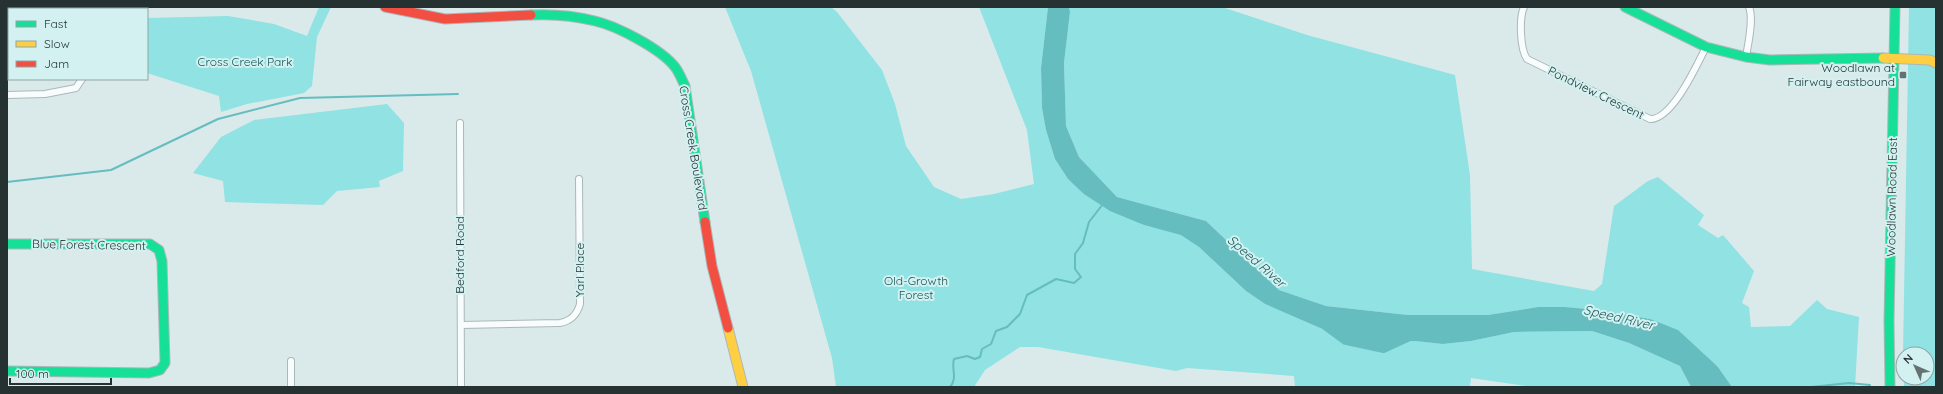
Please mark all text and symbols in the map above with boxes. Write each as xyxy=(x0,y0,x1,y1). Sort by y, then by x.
legend xyxy=(8,8,148,80)
text: Fast xyxy=(44,16,68,31)
text: Slow xyxy=(44,36,70,51)
park label: Cross Creek Park xyxy=(198,54,292,69)
text: Jam xyxy=(44,56,69,71)
place label: Woodlawn at Fairway eastbound xyxy=(1788,60,1895,89)
street label: Pondview Crescent xyxy=(1546,63,1647,122)
marker: Woodlawn at Fairway eastbound xyxy=(1898,70,1908,80)
street label: Cross Creek Boulevard xyxy=(676,85,711,211)
street label: Woodlawn Road East xyxy=(1883,137,1900,257)
street label: Bedford Road xyxy=(452,216,467,294)
water label: Speed River xyxy=(1225,231,1291,292)
street label: Blue Forest Crescent xyxy=(32,236,146,253)
street label: Yarl Place xyxy=(572,243,587,297)
park label: Old-Growth Forest xyxy=(884,273,948,302)
water label: Speed River xyxy=(1582,301,1658,333)
north arrow xyxy=(1895,346,1935,386)
text: N xyxy=(1900,351,1916,367)
scale bar xyxy=(10,360,111,386)
text: 100 m xyxy=(16,366,49,381)

